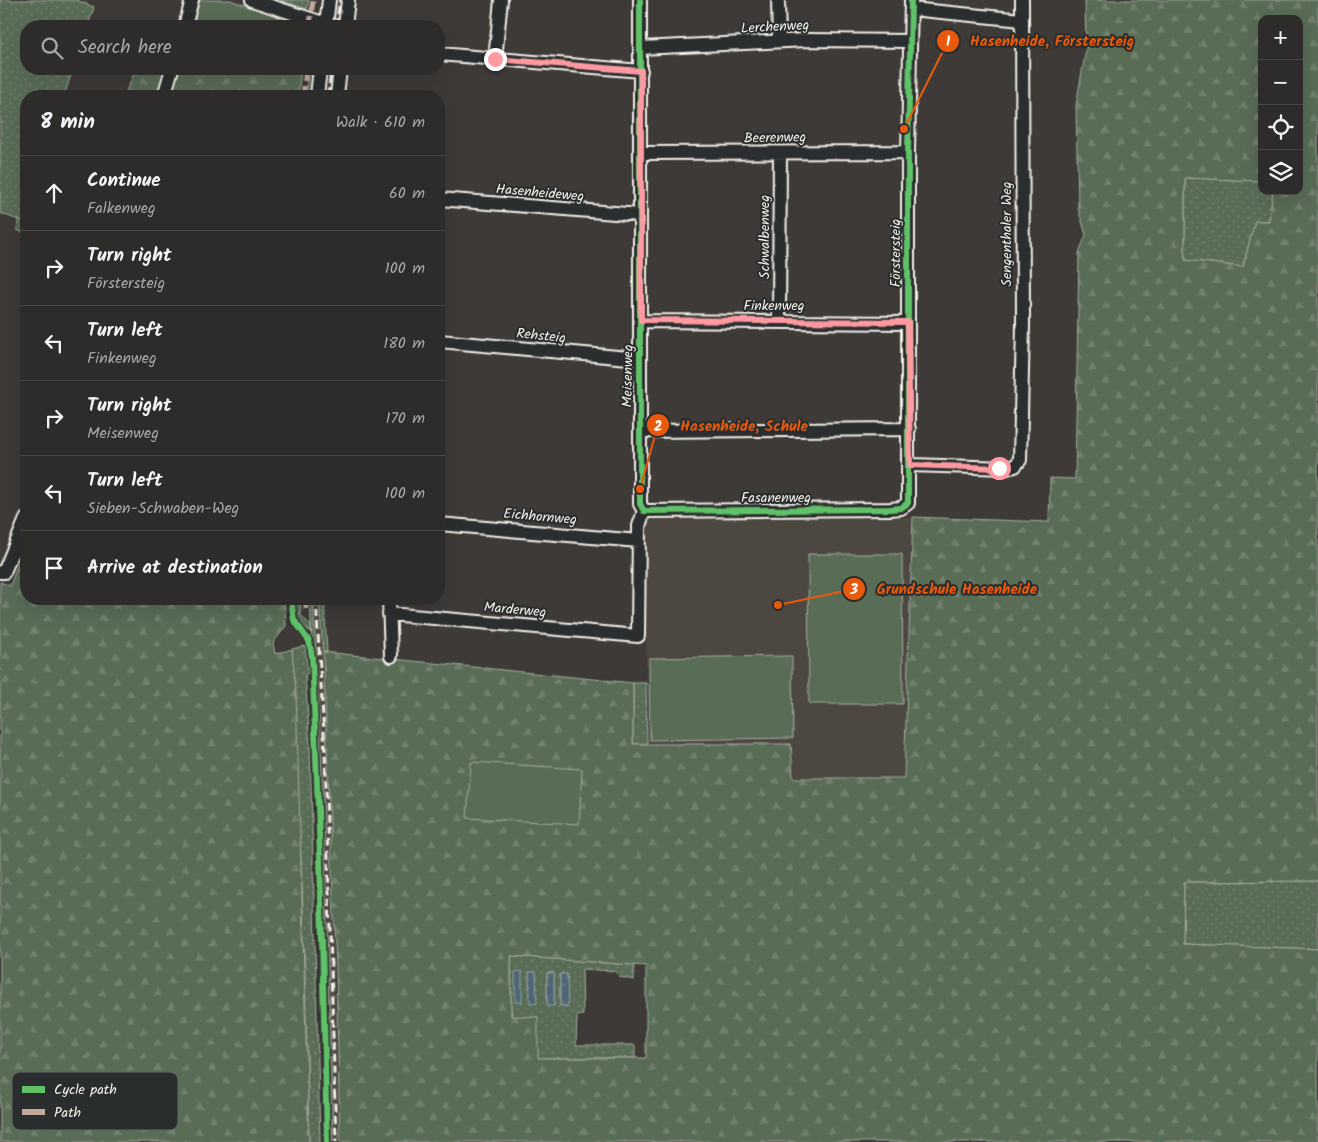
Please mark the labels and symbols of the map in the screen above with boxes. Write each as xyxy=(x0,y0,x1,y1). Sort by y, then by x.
street label: Lerchenweg xyxy=(740,14,810,40)
callout: Hasenheide, Förstersteig xyxy=(935,26,1144,56)
text: 1 xyxy=(946,30,951,54)
text: Hasenheide, Förstersteig xyxy=(970,30,1134,54)
route end xyxy=(484,48,507,71)
street label: Beerenweg xyxy=(744,126,806,150)
street label: Hasenheideweg xyxy=(495,178,585,208)
street label: Sengenthaler Weg xyxy=(996,182,1018,286)
street label: Schwalbenweg xyxy=(754,195,776,279)
street label: Förstersteig xyxy=(885,219,907,287)
street label: Finkenweg xyxy=(744,295,804,317)
street label: Rehsteig xyxy=(515,322,567,350)
street label: Meisenweg xyxy=(616,344,640,408)
callout: Hasenheide, Schule xyxy=(645,410,818,440)
text: 2 xyxy=(654,415,663,439)
text: Hasenheide, Schule xyxy=(680,415,808,439)
route start xyxy=(988,457,1011,480)
street label: Fasanenweg xyxy=(741,487,811,509)
street label: Eichhornweg xyxy=(502,503,578,531)
callout: Grundschule Hasenheide xyxy=(842,574,1047,604)
text: 3 xyxy=(849,578,858,602)
text: Grundschule Hasenheide xyxy=(877,578,1038,602)
street label: Marderweg xyxy=(483,596,547,624)
legend xyxy=(12,1072,178,1130)
text: Cycle path xyxy=(54,1079,117,1101)
text: Path xyxy=(54,1102,81,1124)

